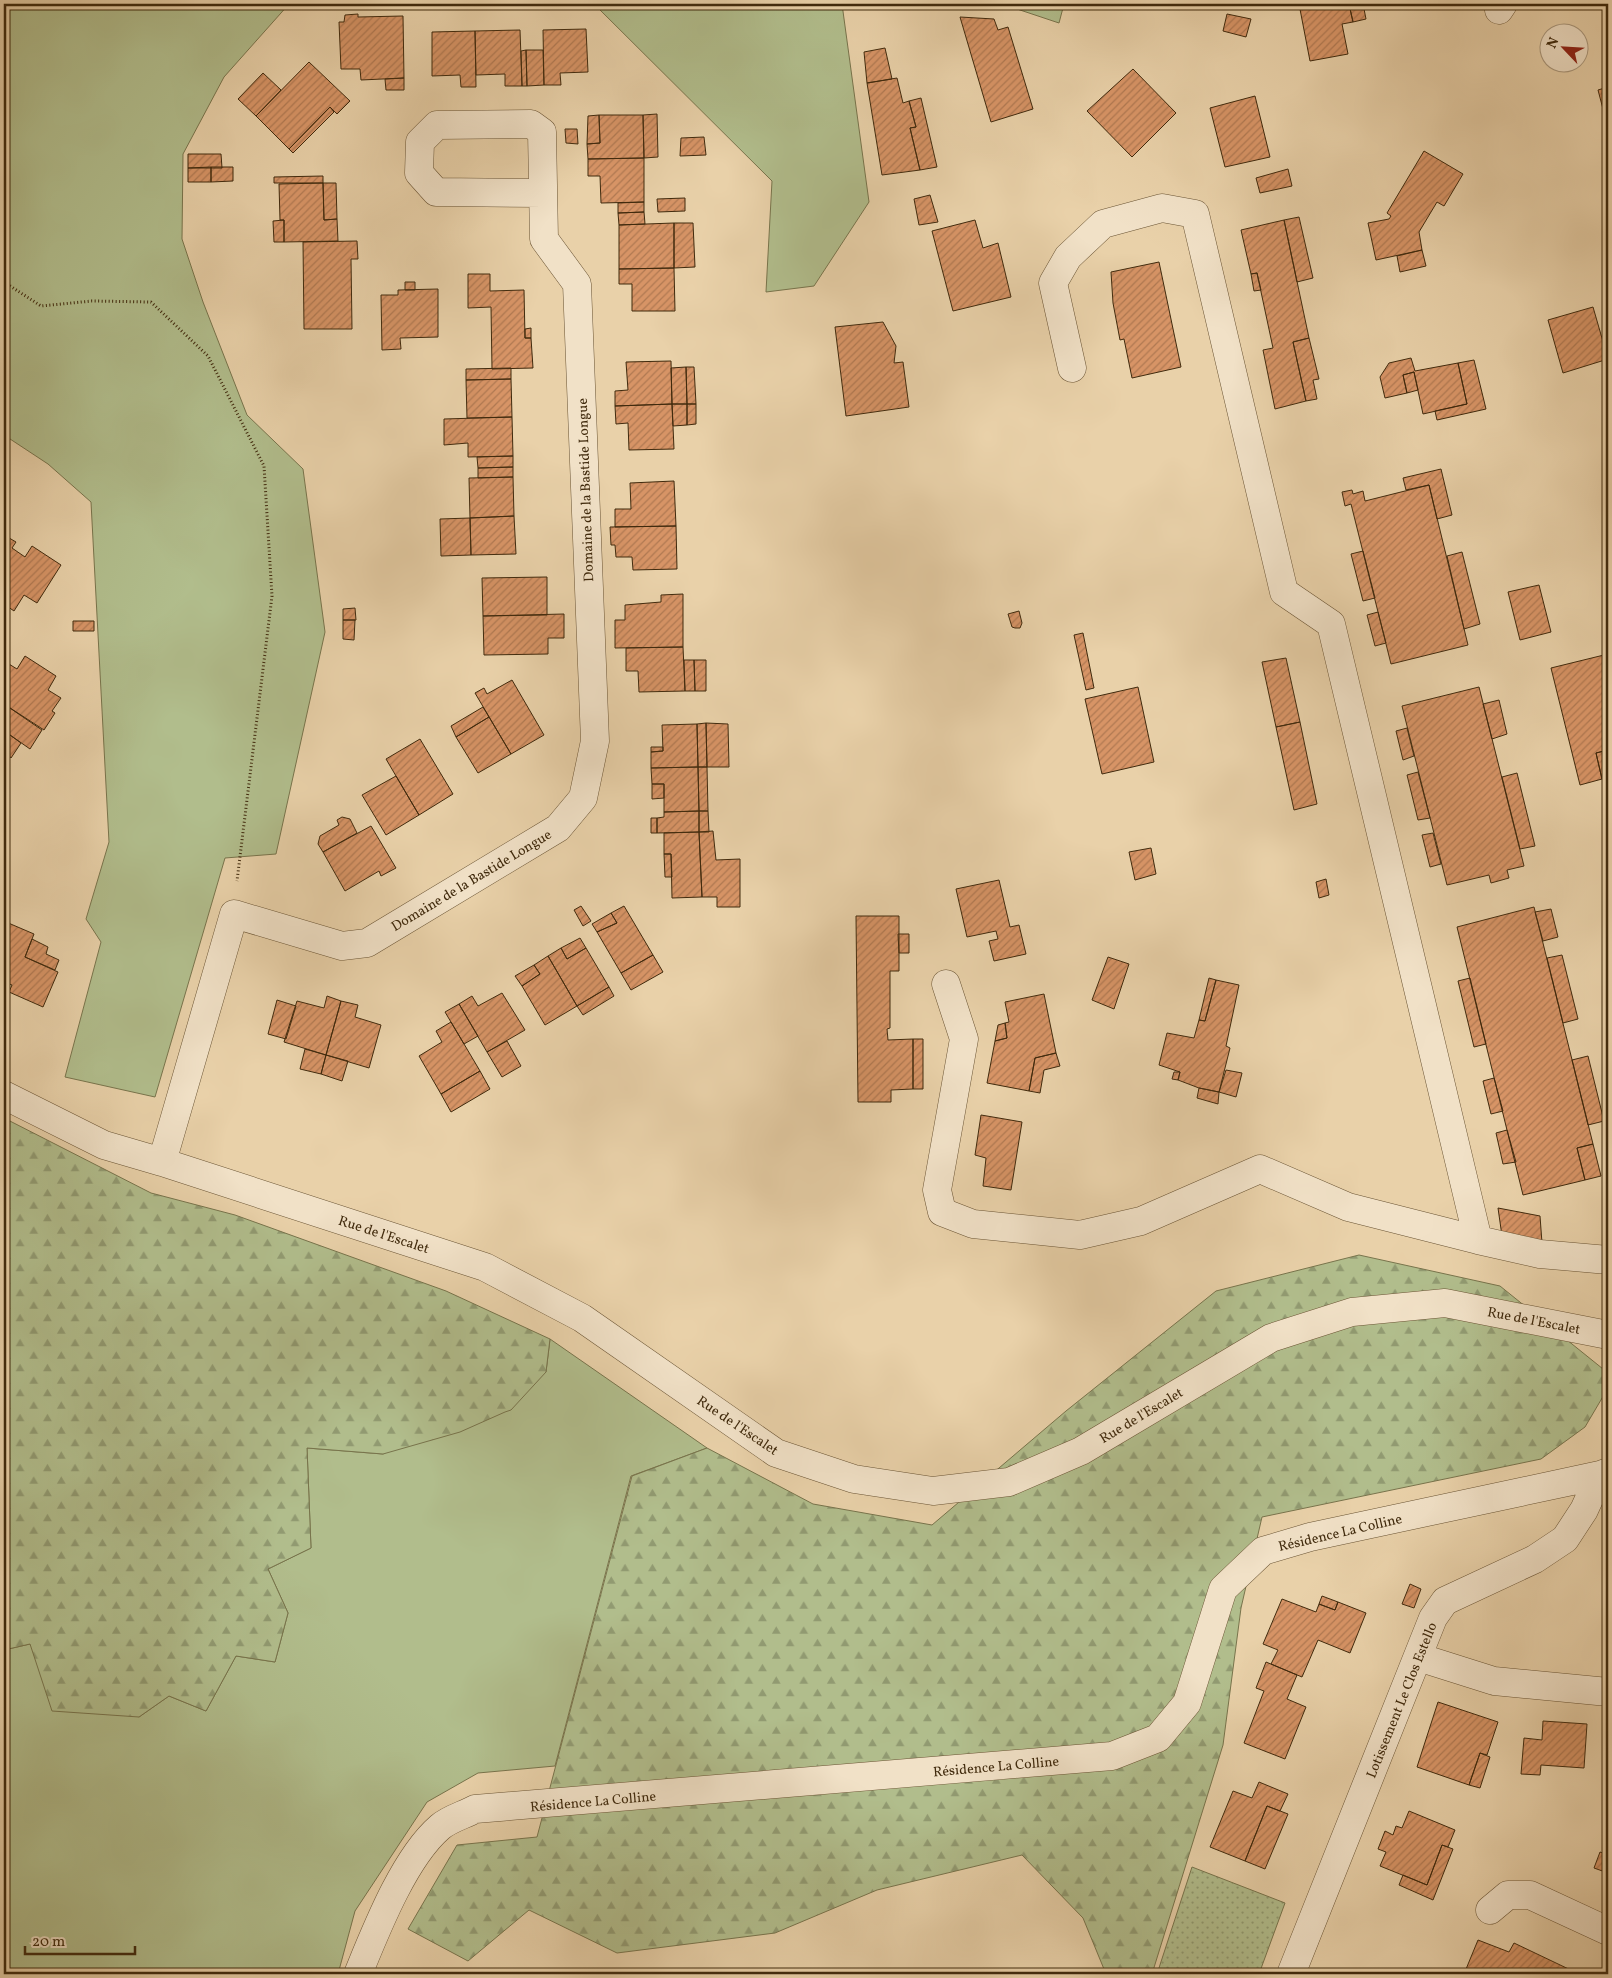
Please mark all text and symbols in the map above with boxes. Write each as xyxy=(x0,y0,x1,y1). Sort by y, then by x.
north arrow xyxy=(1540,22,1590,72)
text: N xyxy=(1543,35,1564,52)
street label: Domaine de la Bastide Longue xyxy=(574,397,599,582)
street label: Domaine de la Bastide Longue xyxy=(388,826,556,937)
street label: Rue de l'Escalet xyxy=(336,1212,431,1259)
street label: Rue de l'Escalet xyxy=(1486,1303,1582,1340)
street label: Rue de l'Escalet xyxy=(1096,1384,1187,1449)
street label: Rue de l'Escalet xyxy=(693,1392,782,1461)
street label: Résidence La Colline xyxy=(1277,1510,1404,1557)
street label: Lotissement Le Clos Estello xyxy=(1362,1620,1442,1781)
street label: Résidence La Colline xyxy=(932,1752,1060,1782)
street label: Résidence La Colline xyxy=(529,1787,657,1817)
scale bar xyxy=(25,1923,135,1955)
text: 20 m xyxy=(32,1932,65,1953)

